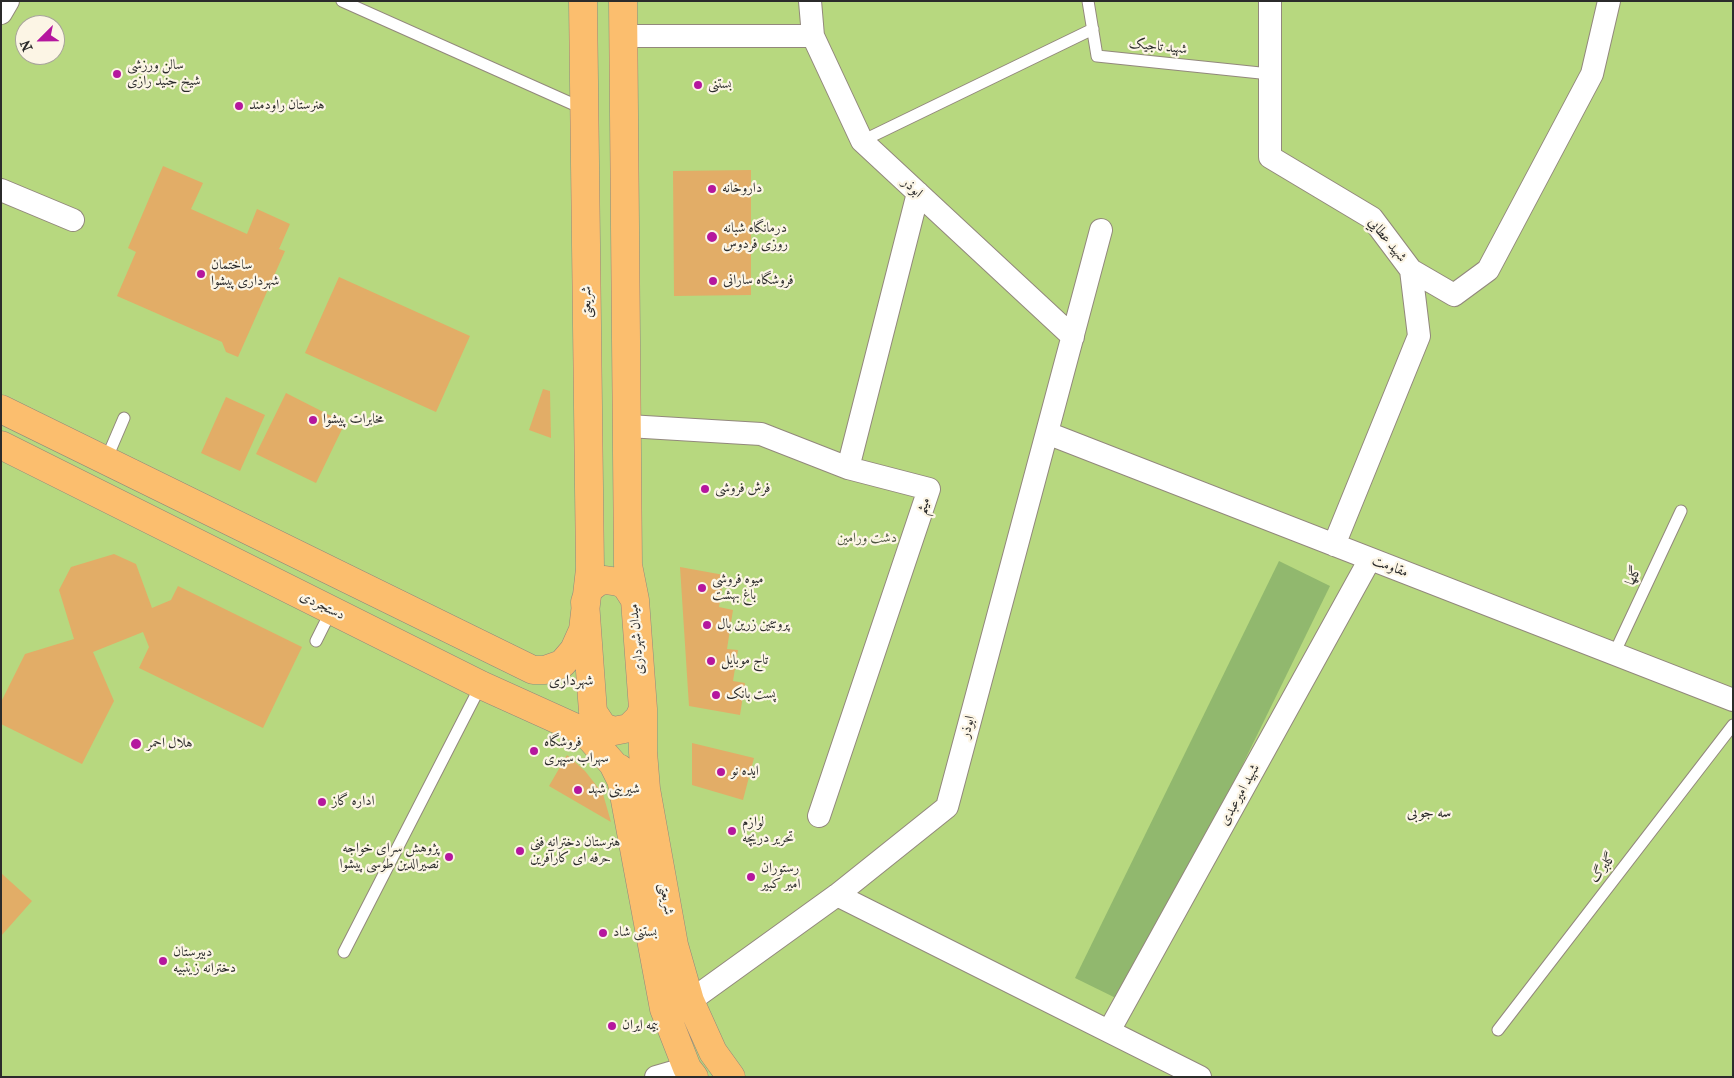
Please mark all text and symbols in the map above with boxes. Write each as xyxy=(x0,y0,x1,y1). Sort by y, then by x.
north arrow xyxy=(15,15,65,65)
street label: شهید تاجیک xyxy=(1128,36,1188,58)
text: N xyxy=(17,37,37,54)
place label: سالن ورزشی شیخ جنید رازی xyxy=(127,58,201,90)
marker: سالن ورزشی شیخ جنید رازی xyxy=(111,68,123,80)
place label: بستنی xyxy=(708,77,732,93)
marker: بستنی xyxy=(692,79,704,91)
place label: هنرستان راودمند xyxy=(249,98,325,114)
marker: هنرستان راودمند xyxy=(233,100,245,112)
street label: ابوذر xyxy=(898,174,926,202)
place label: داروخانه xyxy=(722,181,762,197)
marker: داروخانه xyxy=(706,183,718,195)
street label: شهيد عطايي xyxy=(1364,214,1410,266)
place label: درمانگاه شبانه روزی فردوس xyxy=(723,221,788,253)
marker: درمانگاه شبانه روزی فردوس xyxy=(705,230,719,244)
place label: ساختمان شهرداری پیشوا xyxy=(211,258,279,290)
marker: ساختمان شهرداری پیشوا xyxy=(195,268,207,280)
place label: فروشگاه سارانی xyxy=(723,273,794,289)
marker: فروشگاه سارانی xyxy=(707,275,719,287)
street label: شریعتی xyxy=(578,286,596,318)
place label: مخابرات پیشوا xyxy=(323,412,384,428)
marker: مخابرات پیشوا xyxy=(307,414,319,426)
place label: فرش فروشی xyxy=(715,481,770,497)
marker: فرش فروشی xyxy=(699,483,711,495)
street label: میثم xyxy=(913,495,935,517)
park label: دشت ورامین xyxy=(837,531,897,547)
street label: مقاومت xyxy=(1370,552,1410,582)
street label: گلها xyxy=(1622,564,1646,588)
place label: میوه فروشی باغ بهشت xyxy=(712,572,763,604)
marker: میوه فروشی باغ بهشت xyxy=(696,582,708,594)
street label: دستجردی xyxy=(297,588,347,624)
street label: میدان شهرداری xyxy=(626,603,648,675)
place label: پروتئین زرین بال xyxy=(717,617,789,633)
marker: پروتئین زرین بال xyxy=(701,619,713,631)
place label: تاج موبایل xyxy=(721,653,768,669)
marker: تاج موبایل xyxy=(705,655,717,667)
district label: شهرداری xyxy=(549,672,593,690)
place label: پست بانک xyxy=(726,687,776,703)
marker: پست بانک xyxy=(710,689,722,701)
street label: ابوذر xyxy=(957,714,979,740)
place label: فروشگاه سهراب سپهری xyxy=(544,735,609,768)
place label: هلال احمر xyxy=(147,736,193,752)
marker: هلال احمر xyxy=(129,737,143,751)
marker: فروشگاه سهراب سپهری xyxy=(528,745,540,757)
street label: شهید امیرعبدی xyxy=(1216,761,1264,829)
place label: ایده نو xyxy=(731,764,759,780)
marker: ایده نو xyxy=(715,766,727,778)
place label: شیرینی شهد xyxy=(588,782,640,798)
marker: شیرینی شهد xyxy=(572,784,584,796)
place label: اداره گاز xyxy=(332,794,375,810)
marker: اداره گاز xyxy=(316,796,328,808)
district label: سه جوبی xyxy=(1407,804,1451,822)
place label: لوازم تحریر دریچه xyxy=(742,815,794,848)
marker: لوازم تحریر دریچه xyxy=(726,825,738,837)
place label: هنرستان دخترانه فنی حرفه ای کارآفرین xyxy=(530,835,620,868)
place label: پژوهش سرای خواجه نصیرالدین طوسی پیشوا xyxy=(339,841,439,874)
marker: هنرستان دخترانه فنی حرفه ای کارآفرین xyxy=(514,845,526,857)
street label: گلبرگ xyxy=(1586,850,1620,886)
marker: پژوهش سرای خواجه نصیرالدین طوسی پیشوا xyxy=(443,851,455,863)
place label: رستوران امیر کبیر xyxy=(761,861,800,894)
marker: رستوران امیر کبیر xyxy=(745,871,757,883)
street label: شریعتی xyxy=(655,882,677,916)
place label: بستنی شاد xyxy=(613,925,657,941)
marker: بستنی شاد xyxy=(597,927,609,939)
place label: دبیرستان دخترانه زینبیه xyxy=(173,945,236,978)
marker: دبیرستان دخترانه زینبیه xyxy=(157,955,169,967)
place label: بیمه ایران xyxy=(622,1018,658,1034)
marker: بیمه ایران xyxy=(606,1020,618,1032)

